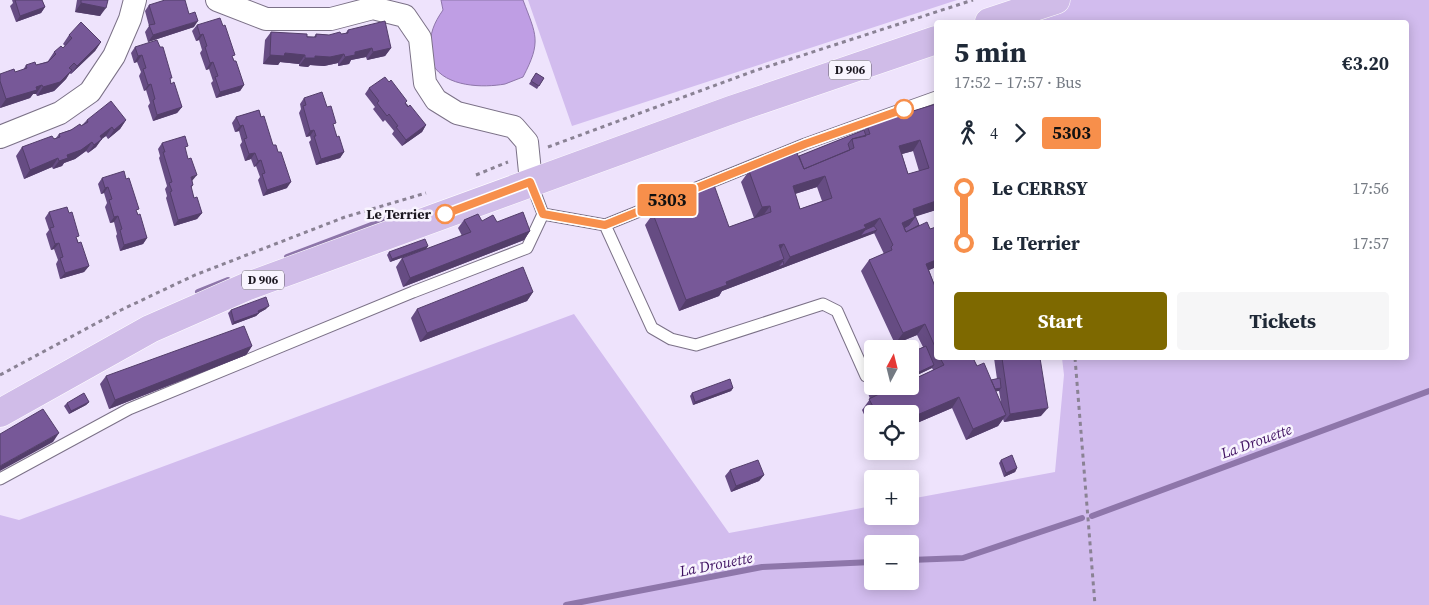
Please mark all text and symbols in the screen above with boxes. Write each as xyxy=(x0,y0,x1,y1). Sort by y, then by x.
text: 5 min xyxy=(954,33,1027,71)
text: €3.20 xyxy=(1342,50,1389,76)
road number: D 906 xyxy=(829,60,871,80)
text: 17:52 – 17:57 · Bus xyxy=(954,71,1082,93)
unlabelled marker xyxy=(894,99,914,119)
icon: walk xyxy=(954,119,982,147)
icon: forward xyxy=(1006,119,1034,147)
text: 5303 xyxy=(1052,120,1091,145)
text: 4 xyxy=(990,122,998,144)
text: Le CERRSY xyxy=(992,175,1088,201)
text: 17:56 xyxy=(1352,177,1389,199)
line badge: 5303 xyxy=(632,184,702,216)
text: 5303 xyxy=(647,187,687,212)
place label: Le Terrier xyxy=(366,204,431,224)
marker: Le Terrier xyxy=(435,204,455,224)
text: Le Terrier xyxy=(992,230,1080,256)
text: 17:57 xyxy=(1352,232,1389,254)
road number: D 906 xyxy=(242,270,284,290)
button: Start xyxy=(954,292,1167,350)
button: Tickets xyxy=(1177,292,1389,350)
north arrow xyxy=(864,340,919,395)
map controls xyxy=(864,340,919,590)
button: locate xyxy=(864,405,919,460)
water label: La Drouette xyxy=(1217,418,1294,464)
button: + xyxy=(864,470,919,525)
button: − xyxy=(864,535,919,590)
water label: La Drouette xyxy=(677,547,754,582)

